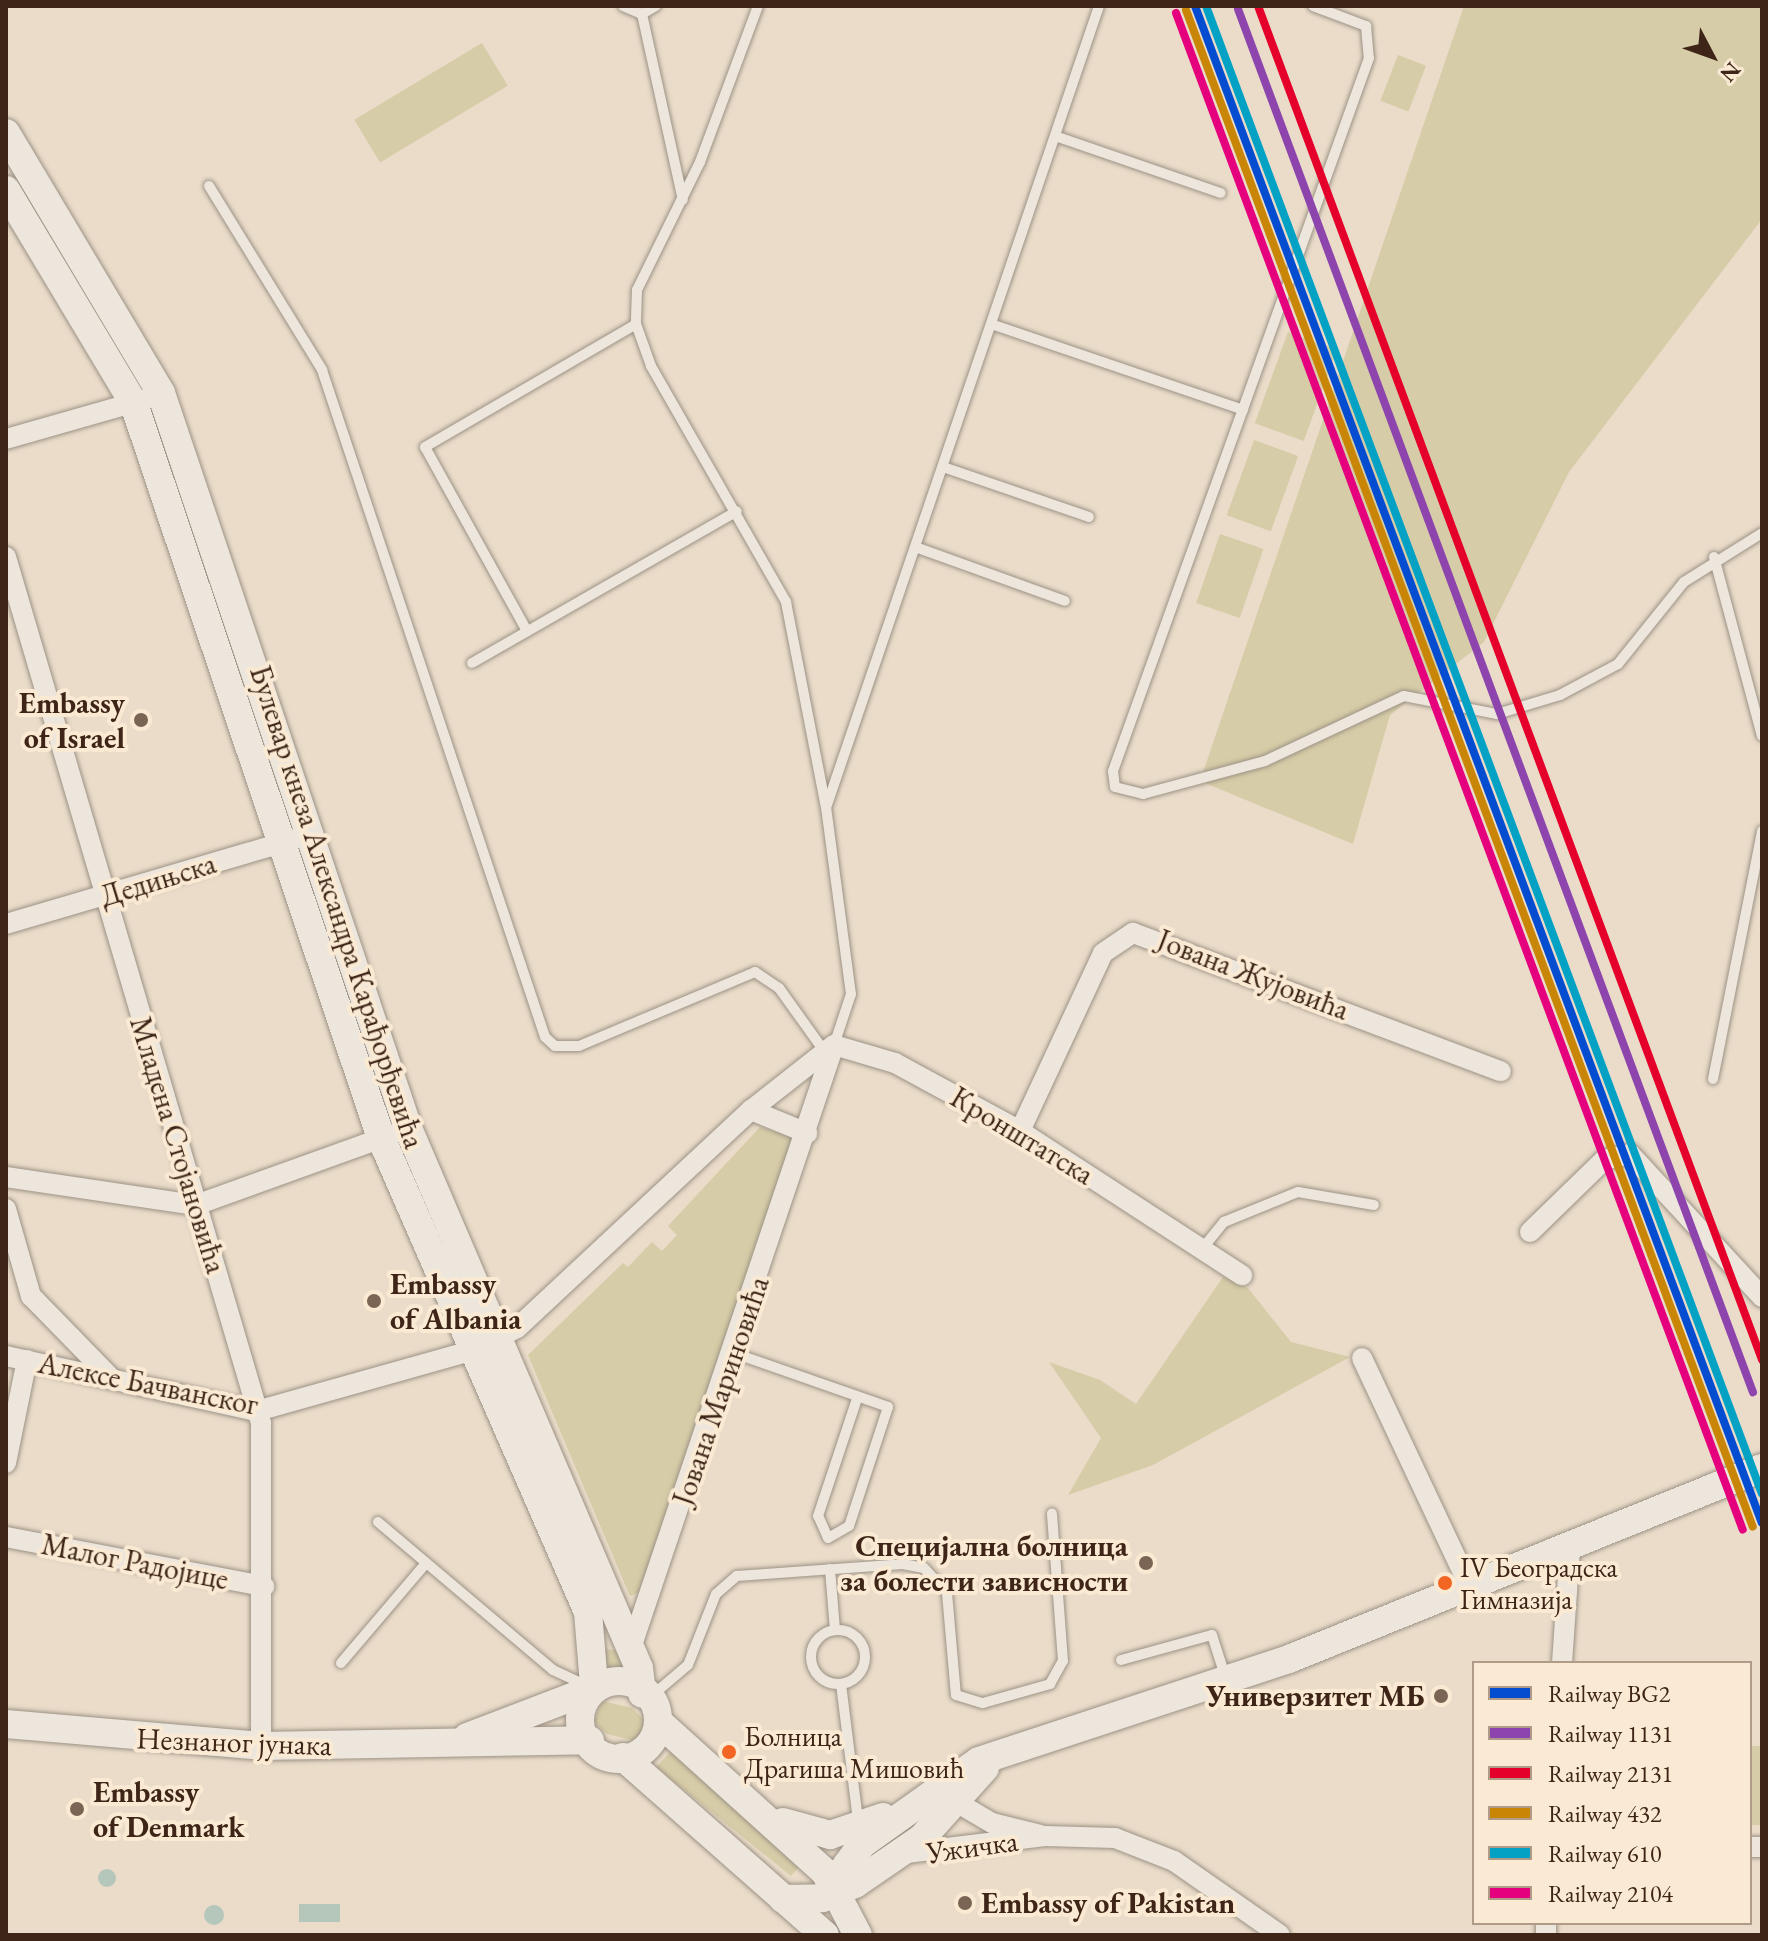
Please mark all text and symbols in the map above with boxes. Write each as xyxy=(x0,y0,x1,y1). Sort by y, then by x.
north arrow xyxy=(1672,16,1752,96)
text: N xyxy=(1714,56,1747,88)
street label: Булевар кнеза Александра Карађорђевића xyxy=(242,661,432,1153)
place label: Embassy of Israel xyxy=(19,685,125,756)
marker: Embassy of Israel xyxy=(132,711,150,729)
street label: Дедињска xyxy=(96,845,220,915)
street label: Јована Жујовића xyxy=(1152,922,1354,1028)
street label: Младена Стојановића xyxy=(122,1012,234,1278)
street label: Кронштатска xyxy=(944,1079,1100,1193)
place label: Embassy of Albania xyxy=(390,1266,521,1336)
street label: Јована Мариновића xyxy=(665,1272,777,1510)
marker: Embassy of Albania xyxy=(365,1292,383,1310)
street label: Алексе Бачванског xyxy=(35,1345,261,1423)
street label: Малог Радојице xyxy=(39,1526,231,1598)
place label: Специјална болница за болести зависности xyxy=(840,1528,1128,1598)
place label: IV Београдска Гимназија xyxy=(1460,1550,1618,1616)
marker: Специјална болница за болести зависности xyxy=(1135,1552,1157,1574)
marker: IV Београдска Гимназија xyxy=(1437,1575,1453,1591)
legend xyxy=(1472,1661,1752,1925)
place label: Универзитет МБ xyxy=(1206,1678,1425,1714)
text: Railway BG2 xyxy=(1548,1678,1670,1709)
marker: Универзитет МБ xyxy=(1432,1687,1450,1705)
text: Railway 1131 xyxy=(1548,1718,1673,1749)
place label: Болница Драгиша Мишовић xyxy=(744,1719,964,1785)
street label: Незнаног јунака xyxy=(136,1721,332,1763)
marker: Болница Драгиша Мишовић xyxy=(721,1744,737,1760)
text: Railway 2131 xyxy=(1548,1758,1673,1789)
place label: Embassy of Denmark xyxy=(93,1774,245,1844)
text: Railway 432 xyxy=(1548,1798,1662,1829)
marker: Embassy of Denmark xyxy=(68,1800,86,1818)
street label: Ужичка xyxy=(924,1823,1020,1871)
text: Railway 610 xyxy=(1548,1838,1662,1869)
text: Railway 2104 xyxy=(1548,1878,1673,1909)
place label: Embassy of Pakistan xyxy=(981,1885,1235,1921)
marker: Embassy of Pakistan xyxy=(956,1894,974,1912)

